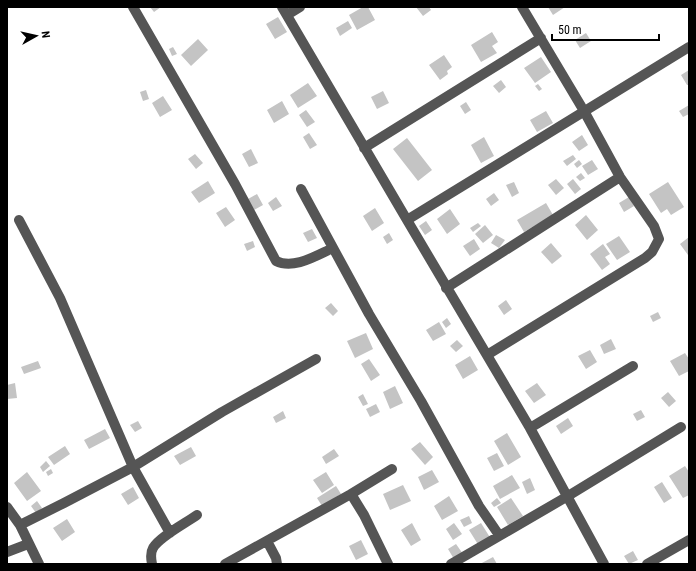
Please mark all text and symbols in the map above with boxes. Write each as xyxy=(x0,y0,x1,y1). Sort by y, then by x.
north arrow xyxy=(16,16,56,56)
scale bar xyxy=(552,16,659,42)
text: 50 m xyxy=(558,23,582,37)
text: N xyxy=(39,30,52,39)

